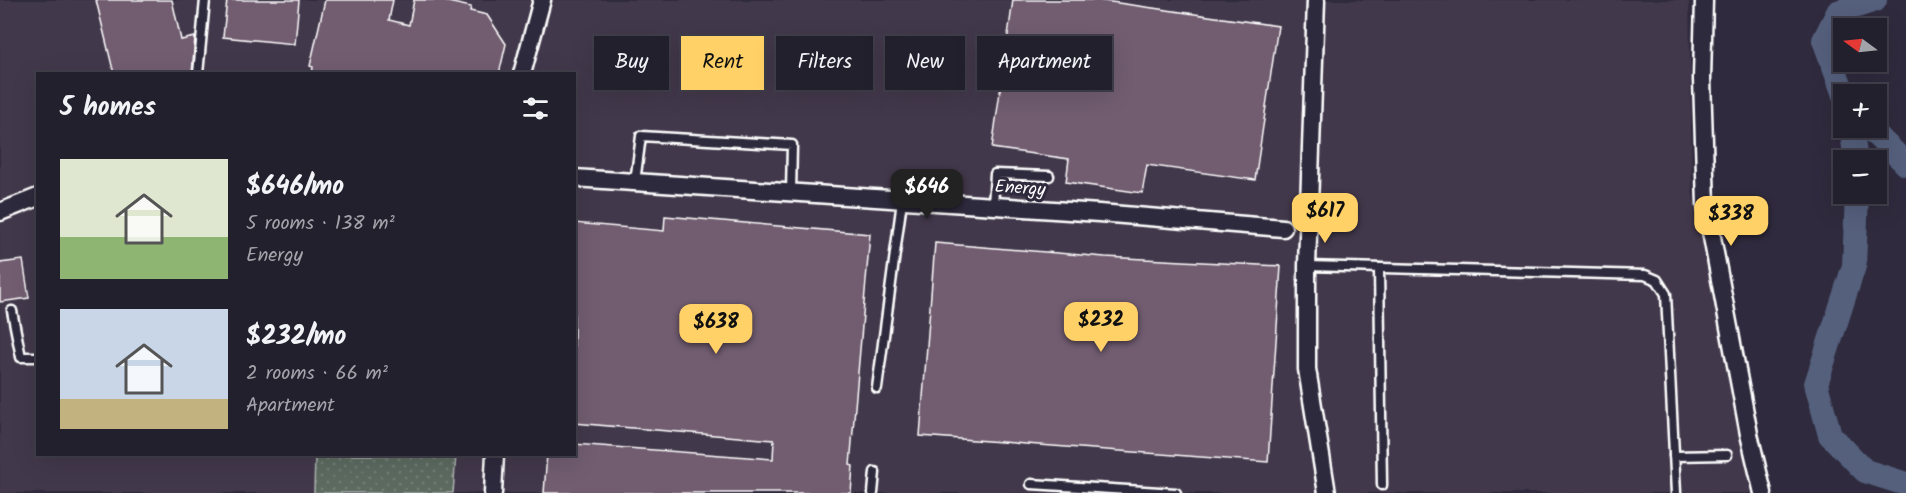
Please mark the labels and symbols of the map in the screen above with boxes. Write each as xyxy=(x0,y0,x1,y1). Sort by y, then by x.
north arrow xyxy=(1833,18,1887,72)
pin: $646 xyxy=(891,169,963,220)
street label: Energy xyxy=(993,173,1047,205)
pin: $617 xyxy=(1289,193,1361,244)
pin: $338 xyxy=(1695,196,1767,247)
pin: $232 xyxy=(1065,302,1137,353)
pin: $638 xyxy=(680,304,752,355)

